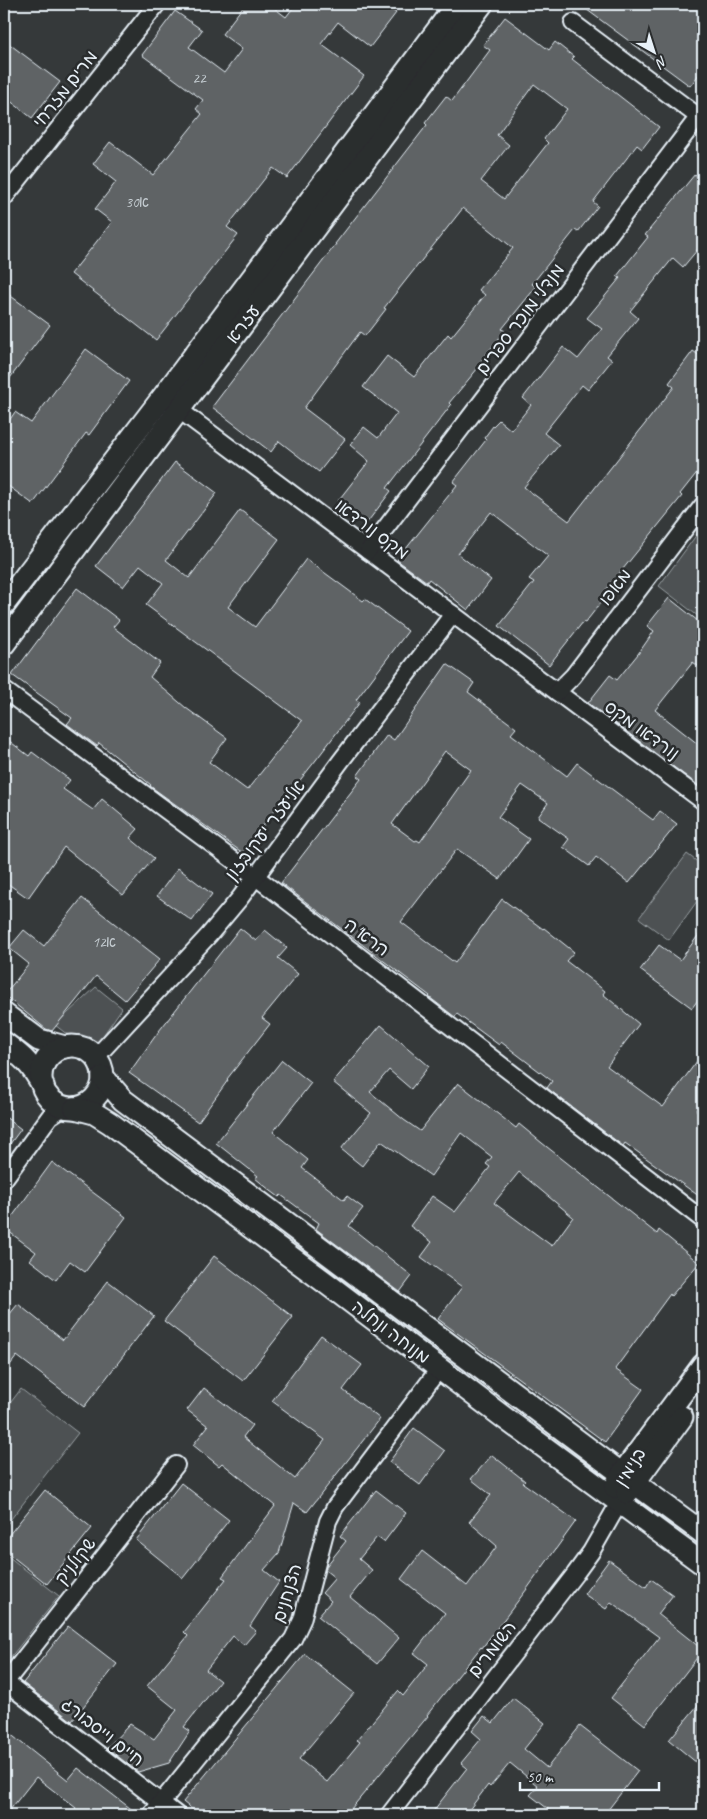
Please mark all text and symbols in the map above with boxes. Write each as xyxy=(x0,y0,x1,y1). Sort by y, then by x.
north arrow xyxy=(630,28,680,78)
street label: מרים מזרחי xyxy=(28,46,102,132)
text: N xyxy=(651,52,671,73)
house number: 22 xyxy=(192,69,207,88)
house number: 30א xyxy=(125,193,149,212)
street label: מנדלי מוכר ספרים xyxy=(471,259,569,379)
street label: עזרא xyxy=(221,300,265,348)
street label: מקס נורדאו xyxy=(330,494,414,564)
street label: מאפו xyxy=(594,564,636,610)
street label: נורדאו מקס xyxy=(600,695,684,765)
street label: אליעזר יעקובזון xyxy=(220,775,310,885)
street label: הרא"ה xyxy=(340,913,394,961)
house number: 12א xyxy=(92,933,116,952)
street label: מנוחה ונחלה xyxy=(348,1295,434,1369)
street label: בנימין xyxy=(610,1444,650,1490)
street label: שקולניק xyxy=(50,1533,100,1589)
street label: הצנחנים xyxy=(268,1561,306,1625)
street label: השומרים xyxy=(463,1616,521,1682)
street label: חיים וייסבורג xyxy=(57,1693,149,1771)
scale bar xyxy=(520,1759,658,1791)
text: 50 m xyxy=(527,1768,554,1787)

